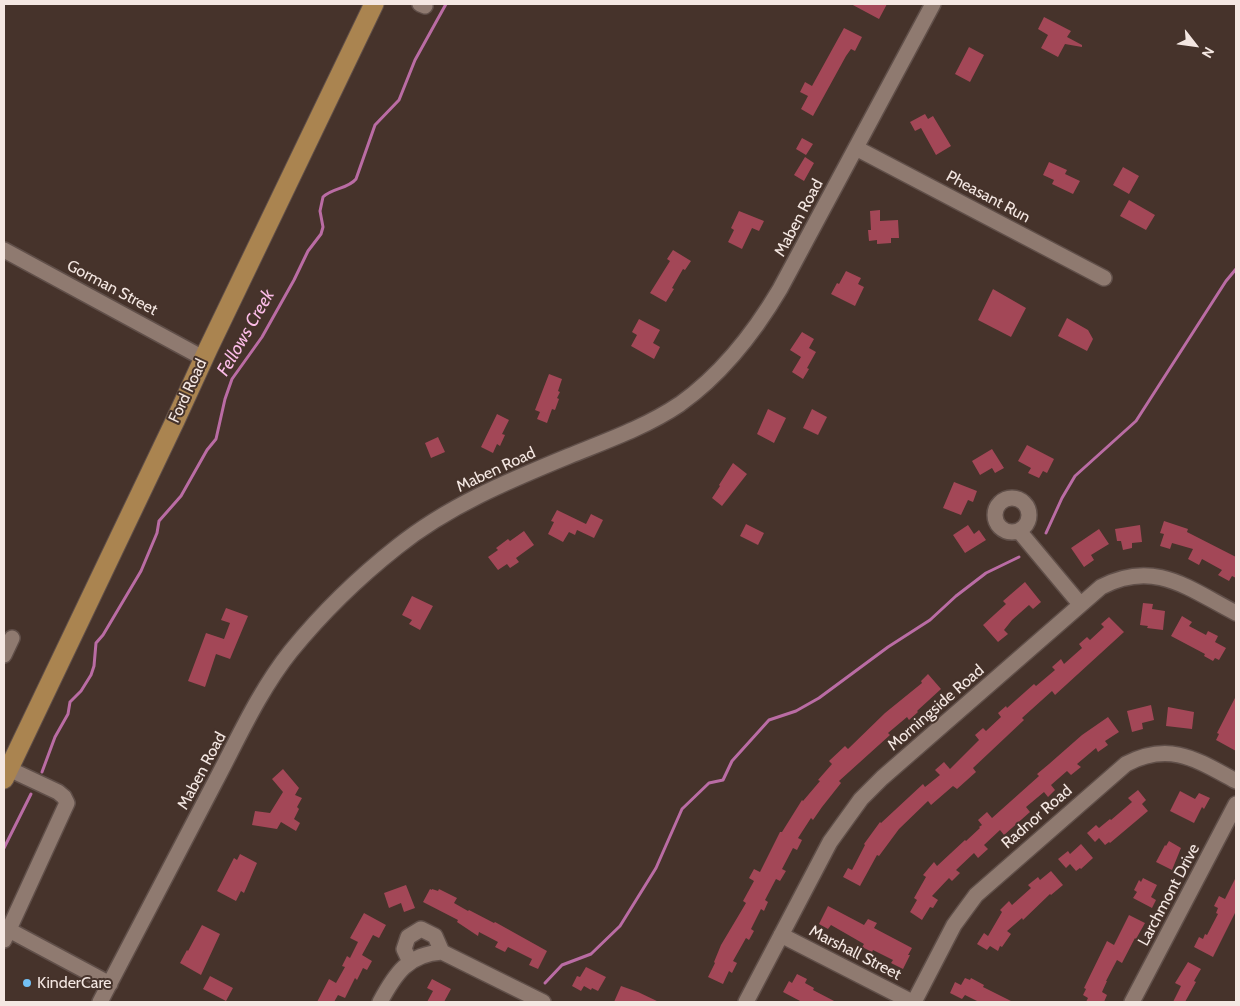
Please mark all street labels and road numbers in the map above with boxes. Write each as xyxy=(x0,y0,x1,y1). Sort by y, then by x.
street label: Pheasant Run xyxy=(943,167,1033,227)
street label: Maben Road xyxy=(771,176,827,260)
street label: Gorman Street xyxy=(63,256,161,320)
street label: Ford Road xyxy=(165,356,211,426)
street label: Maben Road xyxy=(453,443,539,497)
street label: Morningside Road xyxy=(884,661,988,755)
street label: Maben Road xyxy=(174,729,230,813)
street label: Radnor Road xyxy=(998,781,1076,853)
street label: Larchmont Drive xyxy=(1134,841,1204,949)
street label: Marshall Street xyxy=(806,922,904,984)

